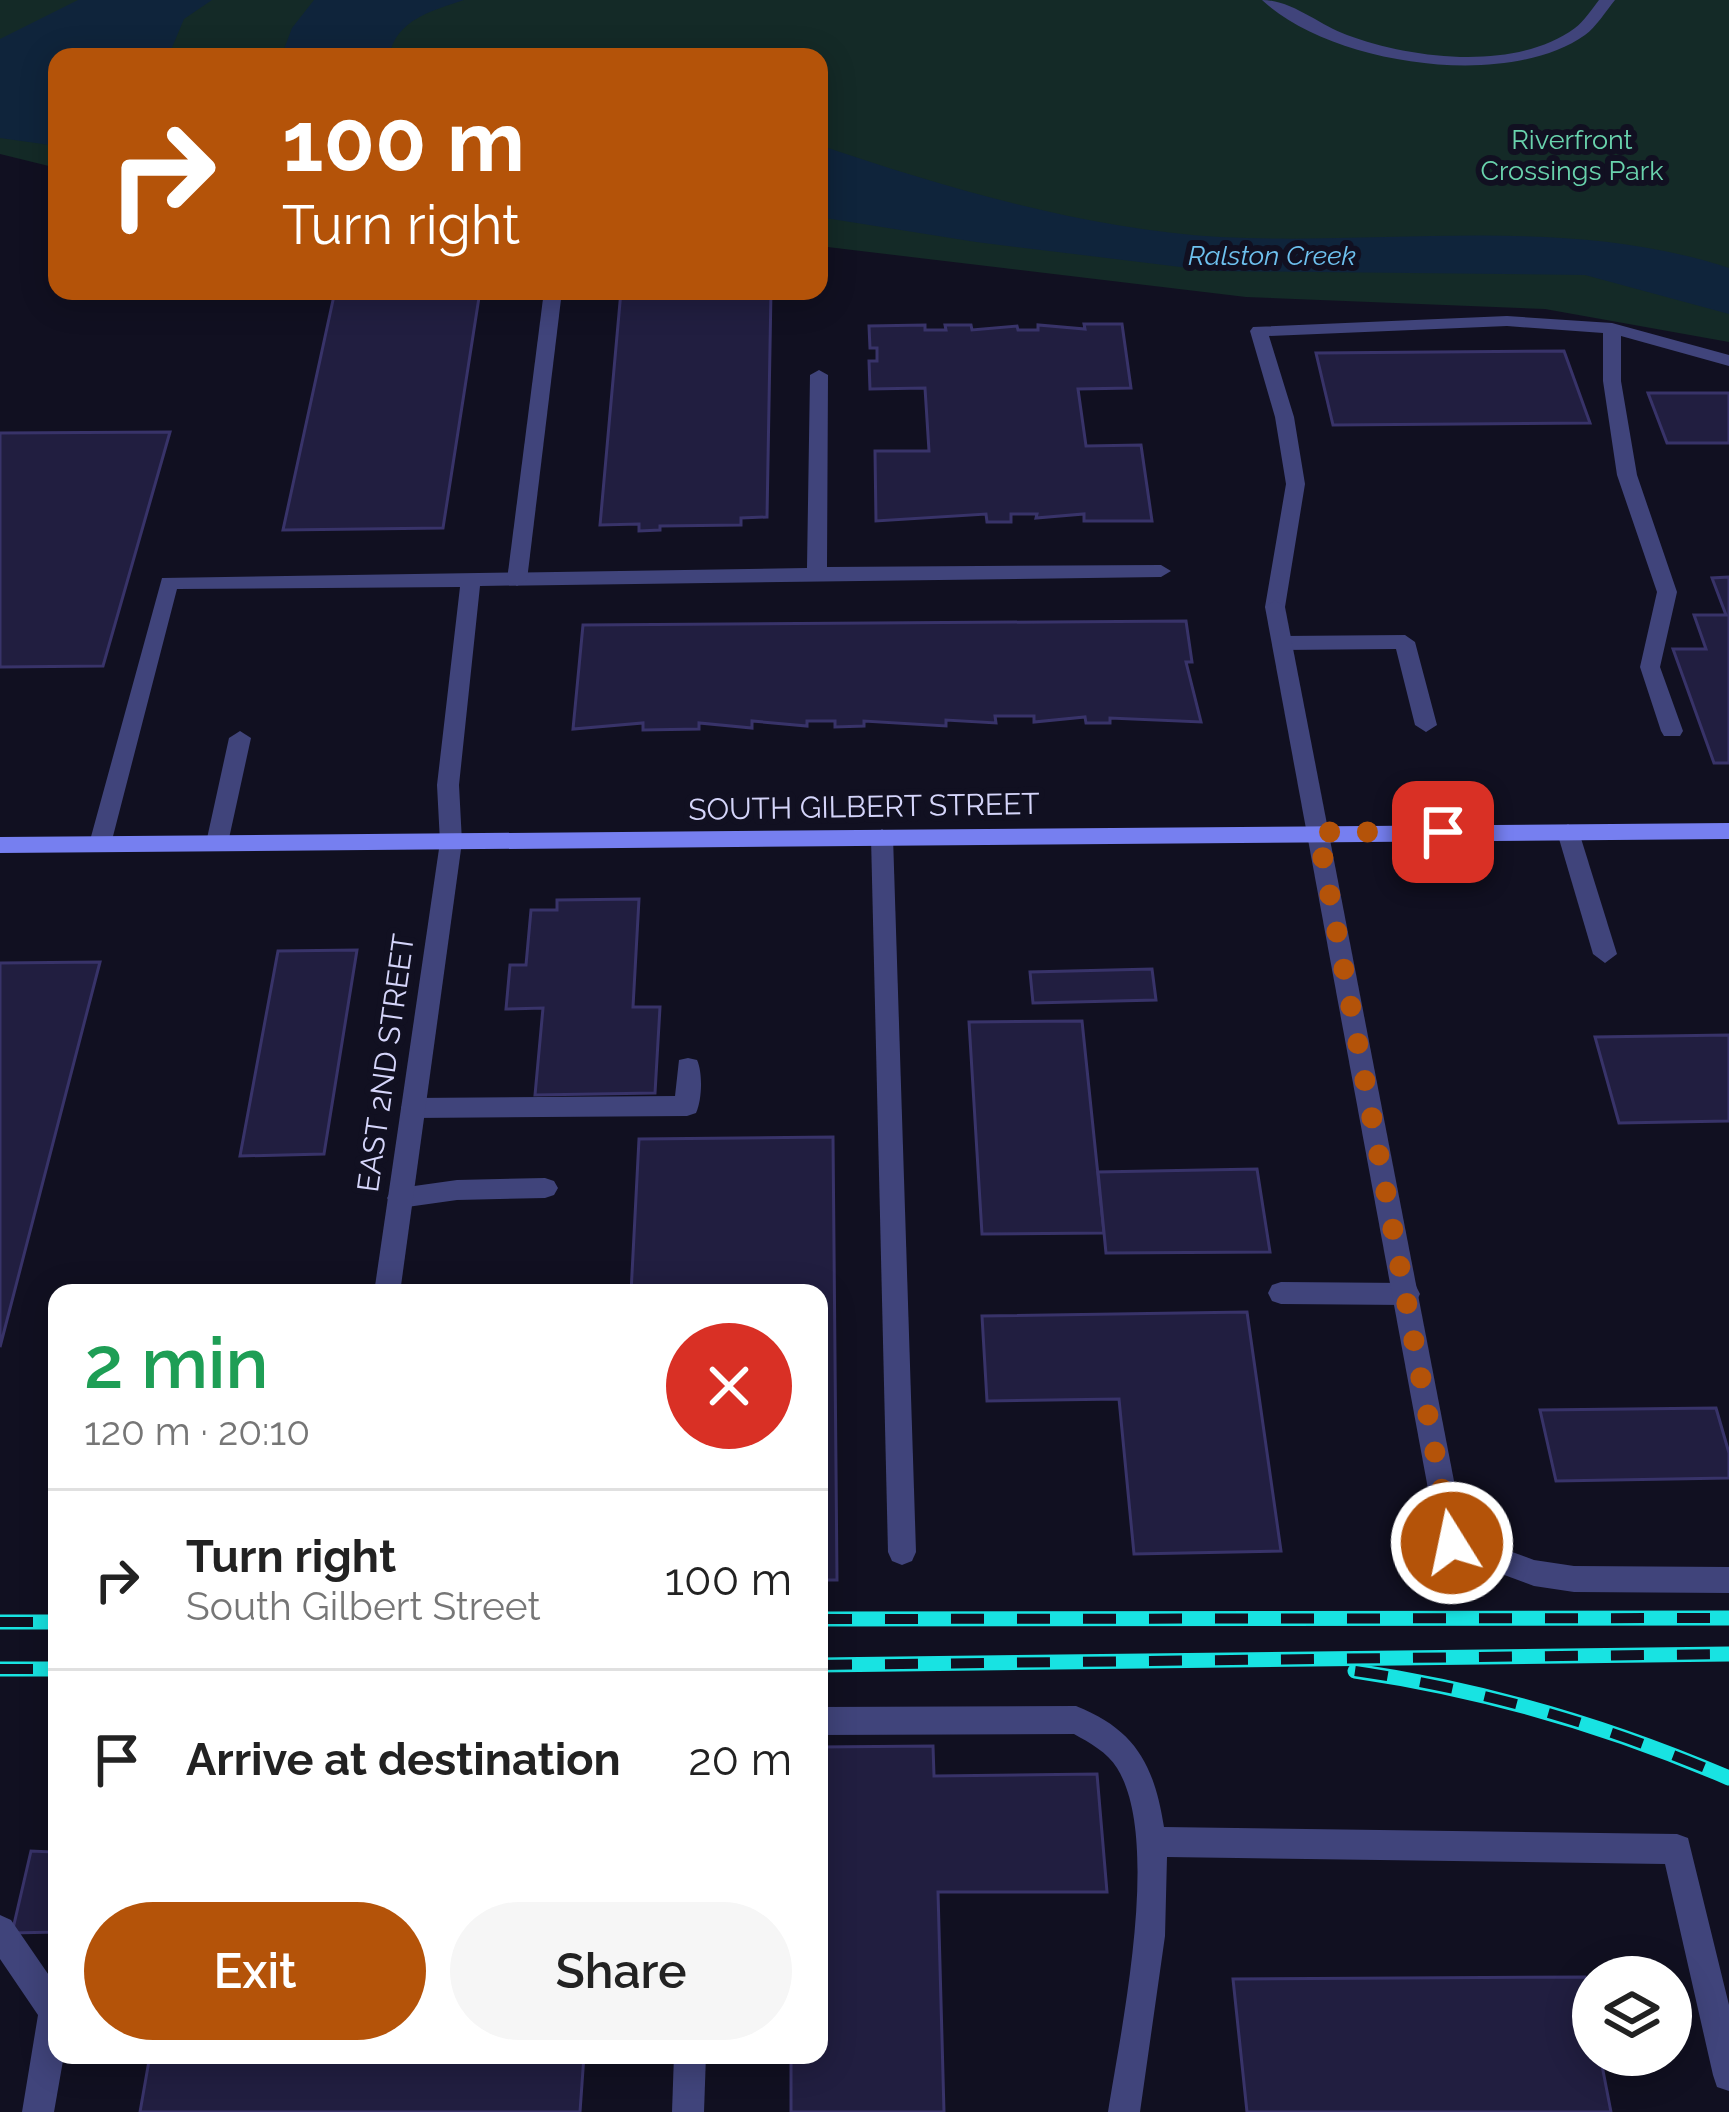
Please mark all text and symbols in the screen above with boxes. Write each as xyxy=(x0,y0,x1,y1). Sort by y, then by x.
text: 100 m xyxy=(282,92,525,191)
icon: right xyxy=(84,96,240,252)
park label: Riverfront Crossings Park xyxy=(1480,124,1664,186)
text: Turn right xyxy=(282,193,520,257)
water label: Ralston Creek xyxy=(1188,240,1356,271)
pin xyxy=(1392,781,1494,883)
street label: SOUTH GILBERT STREET xyxy=(688,786,1040,827)
icon: arrive xyxy=(1410,799,1476,865)
street label: EAST 2ND STREET xyxy=(350,932,421,1194)
text: 2 min xyxy=(84,1320,268,1405)
button: close xyxy=(666,1323,792,1449)
text: 120 m · 20:10 xyxy=(84,1408,310,1454)
position arrow xyxy=(1389,1480,1515,1606)
text: Turn right xyxy=(186,1530,396,1583)
icon: right xyxy=(84,1547,150,1613)
text: 100 m xyxy=(665,1553,792,1606)
text: South Gilbert Street xyxy=(186,1583,541,1629)
icon: arrive xyxy=(84,1727,150,1793)
text: Arrive at destination xyxy=(186,1733,621,1786)
text: 20 m xyxy=(688,1733,792,1786)
button: Exit xyxy=(84,1902,426,2040)
button: Share xyxy=(450,1902,792,2040)
map controls xyxy=(1572,1956,1692,2076)
button: layers xyxy=(1572,1956,1692,2076)

